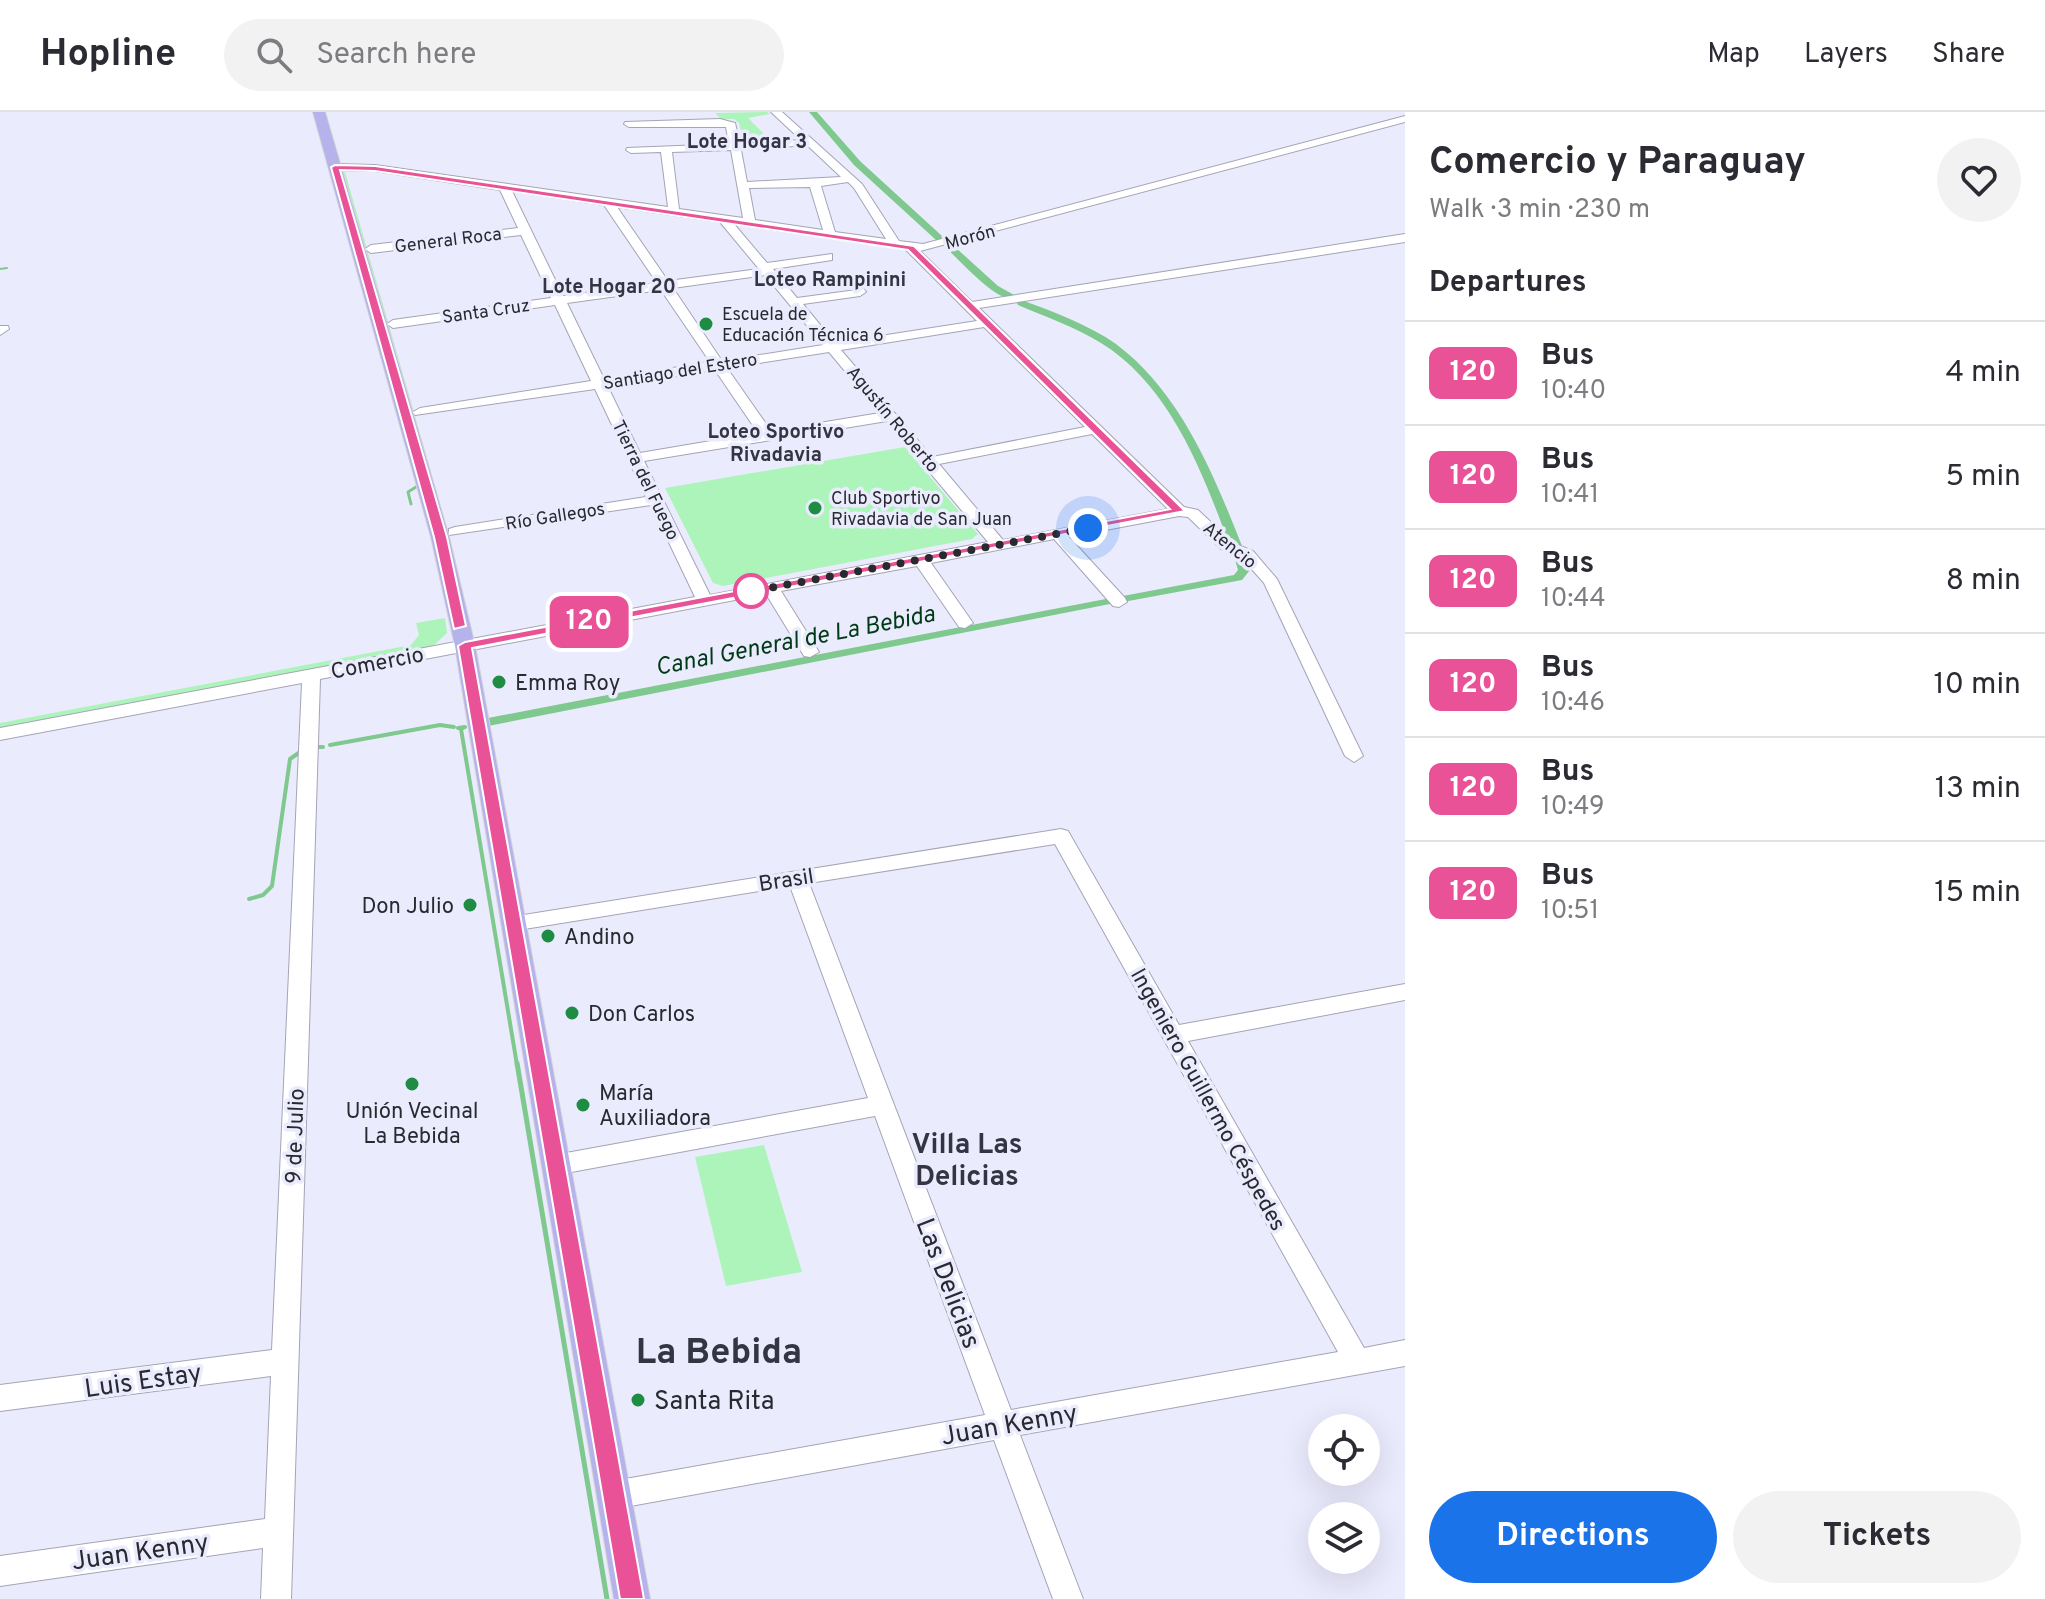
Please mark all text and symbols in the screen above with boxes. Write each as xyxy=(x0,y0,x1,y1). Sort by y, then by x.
search box xyxy=(224,19,784,91)
text: Hopline xyxy=(40,31,176,80)
icon: search xyxy=(252,33,296,77)
text: Search here xyxy=(316,37,477,74)
text: Map xyxy=(1707,37,1760,73)
text: Layers xyxy=(1804,37,1888,73)
text: Share xyxy=(1932,37,2005,73)
district label: Lote Hogar 3 xyxy=(687,130,807,156)
button: heart xyxy=(1937,138,2021,222)
text: Comercio y Paraguay xyxy=(1429,139,1806,188)
text: Walk · 3 min · 230 m xyxy=(1429,194,1650,227)
street label: Morón xyxy=(943,221,998,256)
street label: General Roca xyxy=(393,224,503,259)
text: Departures xyxy=(1429,265,1587,302)
district label: Loteo Rampinini xyxy=(754,268,906,294)
district label: Lote Hogar 20 xyxy=(542,275,676,301)
street label: Santa Cruz xyxy=(441,295,532,330)
place label: Escuela de Educación Técnica 6 xyxy=(722,304,884,348)
marker: Escuela de Educación Técnica 6 xyxy=(697,315,715,333)
text: Bus xyxy=(1541,338,1594,375)
street label: Santiago del Estero xyxy=(601,349,759,396)
text: 120 xyxy=(1450,355,1496,391)
text: 4 min xyxy=(1945,355,2021,392)
street label: Agustín Roberto xyxy=(841,362,943,478)
text: 10:40 xyxy=(1541,375,1606,408)
street label: Tierra del Fuego xyxy=(606,417,684,544)
district label: Loteo Sportivo Rivadavia xyxy=(708,420,844,469)
text: Bus xyxy=(1541,442,1594,479)
text: 120 xyxy=(1450,459,1496,495)
text: 5 min xyxy=(1945,459,2021,496)
text: 10:41 xyxy=(1541,479,1599,512)
place label: Club Sportivo Rivadavia de San Juan xyxy=(831,488,1012,532)
street label: Río Gallegos xyxy=(504,498,607,537)
marker: Club Sportivo Rivadavia de San Juan xyxy=(806,499,824,517)
your location xyxy=(1068,508,1108,548)
street label: Atencio xyxy=(1198,518,1261,575)
text: Bus xyxy=(1541,546,1594,583)
text: 120 xyxy=(1450,563,1496,599)
text: 8 min xyxy=(1946,563,2021,600)
unlabelled marker xyxy=(734,574,768,608)
text: 10:44 xyxy=(1541,583,1606,616)
line badge: 120 xyxy=(543,596,635,648)
water label: Canal General de La Bebida xyxy=(653,600,938,684)
text: 120 xyxy=(566,604,612,640)
street label: Comercio xyxy=(329,642,426,687)
text: Bus xyxy=(1541,650,1594,687)
text: 120 xyxy=(1450,667,1496,703)
text: 10 min xyxy=(1934,667,2021,704)
place label: Emma Roy xyxy=(515,671,620,698)
marker: Emma Roy xyxy=(490,673,508,691)
text: 10:46 xyxy=(1541,687,1605,720)
text: Bus xyxy=(1541,754,1594,791)
text: 120 xyxy=(1450,771,1496,807)
text: 13 min xyxy=(1935,771,2021,808)
text: 10:49 xyxy=(1541,791,1605,824)
text: Bus xyxy=(1541,858,1594,895)
street label: Brasil xyxy=(757,864,816,899)
text: 120 xyxy=(1450,875,1496,911)
text: 15 min xyxy=(1934,875,2021,912)
place label: Don Julio xyxy=(361,894,454,921)
text: 10:51 xyxy=(1541,895,1599,928)
marker: Don Julio xyxy=(461,896,479,914)
place label: Andino xyxy=(564,925,635,952)
marker: Andino xyxy=(539,927,557,945)
street label: Ingeniero Guillermo Céspedes xyxy=(1123,964,1290,1236)
place label: Don Carlos xyxy=(588,1002,695,1029)
marker: Don Carlos xyxy=(563,1004,581,1022)
marker: Unión Vecinal La Bebida xyxy=(403,1075,421,1093)
place label: María Auxiliadora xyxy=(599,1081,711,1133)
street label: 9 de Julio xyxy=(281,1088,312,1184)
marker: María Auxiliadora xyxy=(574,1096,592,1114)
place label: Unión Vecinal La Bebida xyxy=(346,1099,479,1151)
district label: Villa Las Delicias xyxy=(911,1128,1023,1196)
street label: Las Delicias xyxy=(907,1214,987,1354)
district label: La Bebida xyxy=(636,1331,802,1377)
street label: Luis Estay xyxy=(83,1358,204,1407)
place label: Santa Rita xyxy=(654,1386,774,1419)
marker: Santa Rita xyxy=(629,1391,647,1409)
street label: Juan Kenny xyxy=(939,1398,1080,1455)
map controls xyxy=(1308,1414,1380,1574)
button: locate xyxy=(1308,1414,1380,1486)
button: Directions xyxy=(1429,1491,1717,1583)
button: Tickets xyxy=(1733,1491,2021,1583)
button: layers xyxy=(1308,1502,1380,1574)
street label: Juan Kenny xyxy=(70,1528,211,1579)

